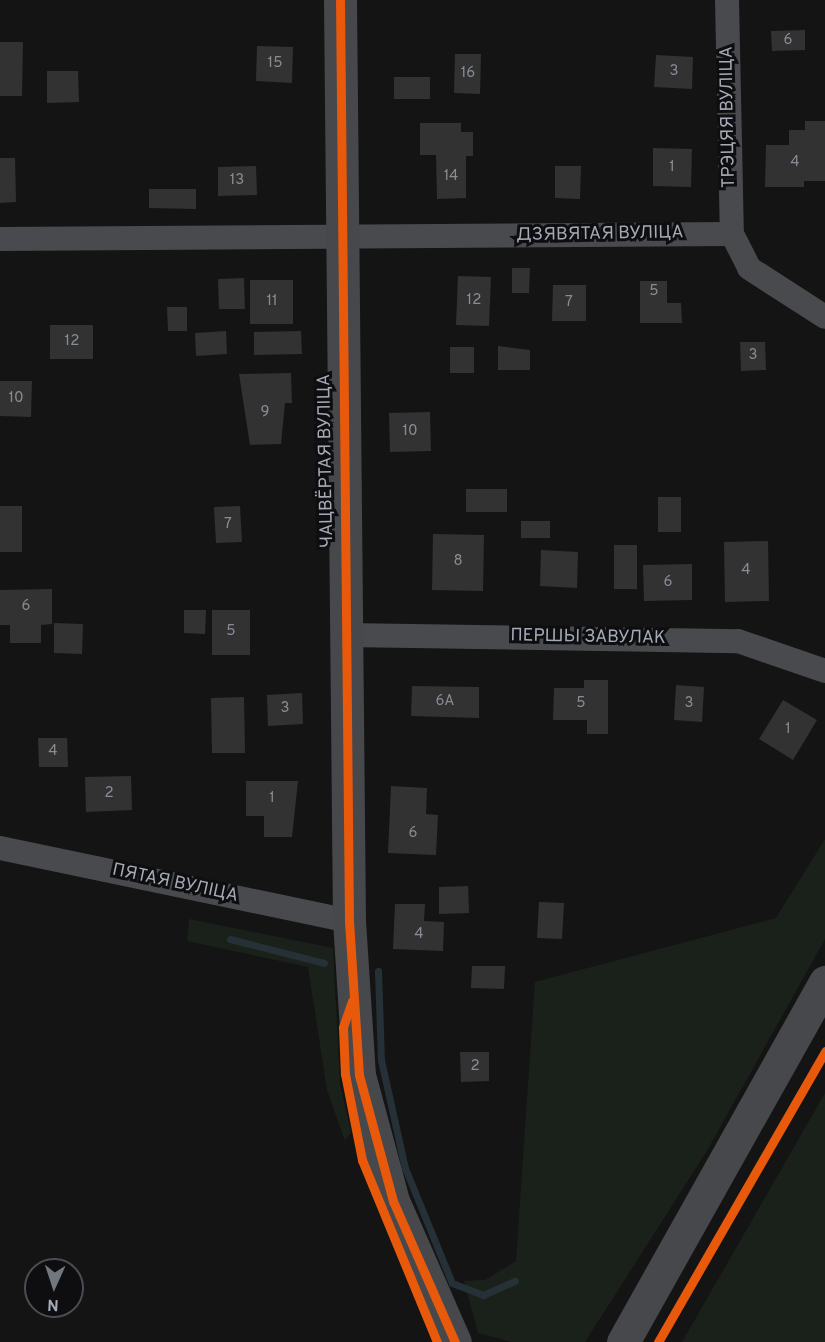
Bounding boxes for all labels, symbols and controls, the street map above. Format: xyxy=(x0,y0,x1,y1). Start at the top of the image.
house number: 6 xyxy=(784,32,792,50)
street label: ТРЭЦЯЯ ВУЛІЦА xyxy=(717,46,741,188)
house number: 15 xyxy=(268,55,282,73)
house number: 3 xyxy=(669,63,679,81)
house number: 16 xyxy=(461,65,475,83)
house number: 4 xyxy=(790,154,800,172)
house number: 1 xyxy=(669,159,675,177)
house number: 14 xyxy=(444,168,458,186)
house number: 13 xyxy=(230,172,244,190)
street label: ДЗЯВЯТАЯ ВУЛІЦА xyxy=(516,223,684,247)
house number: 5 xyxy=(649,283,659,301)
house number: 12 xyxy=(467,292,481,310)
house number: 11 xyxy=(266,293,278,311)
house number: 7 xyxy=(565,294,573,312)
house number: 12 xyxy=(65,333,79,351)
house number: 3 xyxy=(748,347,758,365)
street label: ЧАЦВЁРТАЯ ВУЛІЦА xyxy=(315,374,339,548)
house number: 10 xyxy=(8,390,24,408)
house number: 9 xyxy=(261,404,269,422)
house number: 10 xyxy=(402,423,418,441)
house number: 7 xyxy=(224,516,232,534)
house number: 8 xyxy=(453,553,463,571)
house number: 4 xyxy=(741,562,751,580)
house number: 6 xyxy=(664,574,672,592)
house number: 6 xyxy=(22,598,30,616)
house number: 5 xyxy=(226,623,236,641)
street label: ПЕРШЫ ЗАВУЛАК xyxy=(510,626,666,650)
house number: 6А xyxy=(436,693,454,711)
house number: 5 xyxy=(576,695,586,713)
house number: 3 xyxy=(684,695,694,713)
house number: 3 xyxy=(280,700,290,718)
house number: 1 xyxy=(785,721,791,739)
house number: 4 xyxy=(48,743,58,761)
house number: 2 xyxy=(104,785,114,803)
house number: 1 xyxy=(269,790,275,808)
house number: 6 xyxy=(409,825,417,843)
street label: ПЯТАЯ ВУЛІЦА xyxy=(110,860,240,908)
house number: 4 xyxy=(414,926,424,944)
house number: 2 xyxy=(470,1058,480,1076)
north arrow xyxy=(24,1258,84,1318)
text: N xyxy=(47,1294,59,1314)

